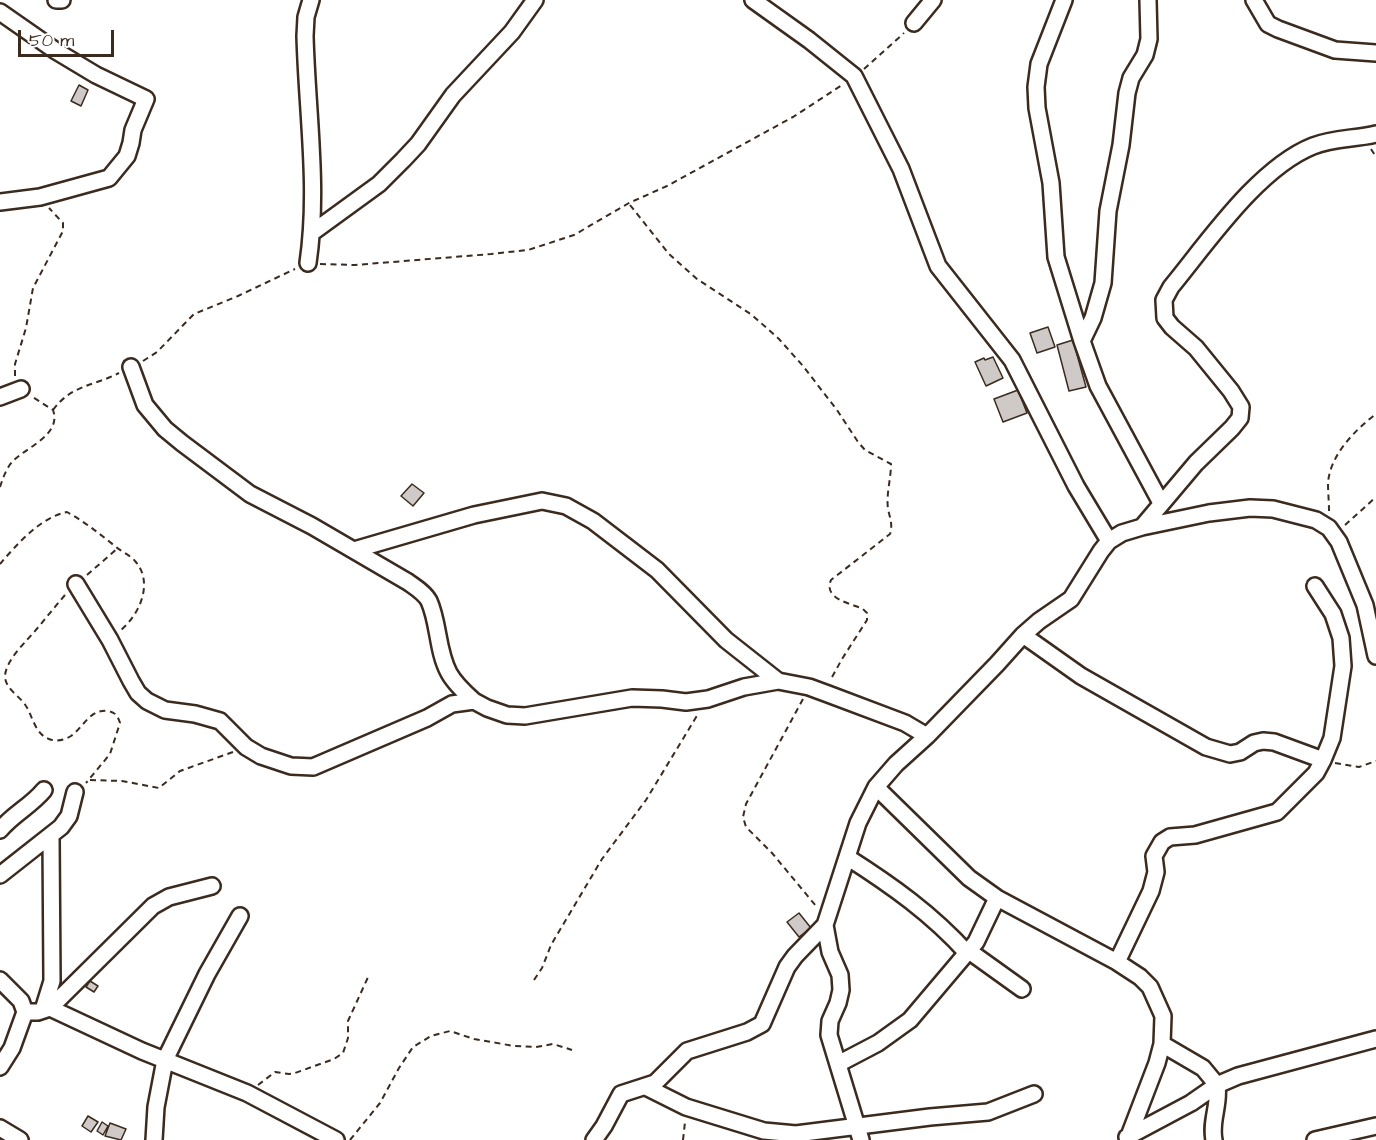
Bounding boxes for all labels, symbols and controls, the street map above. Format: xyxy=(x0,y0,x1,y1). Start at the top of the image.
scale bar xyxy=(21,18,117,56)
text: 50 m xyxy=(29,28,74,53)

